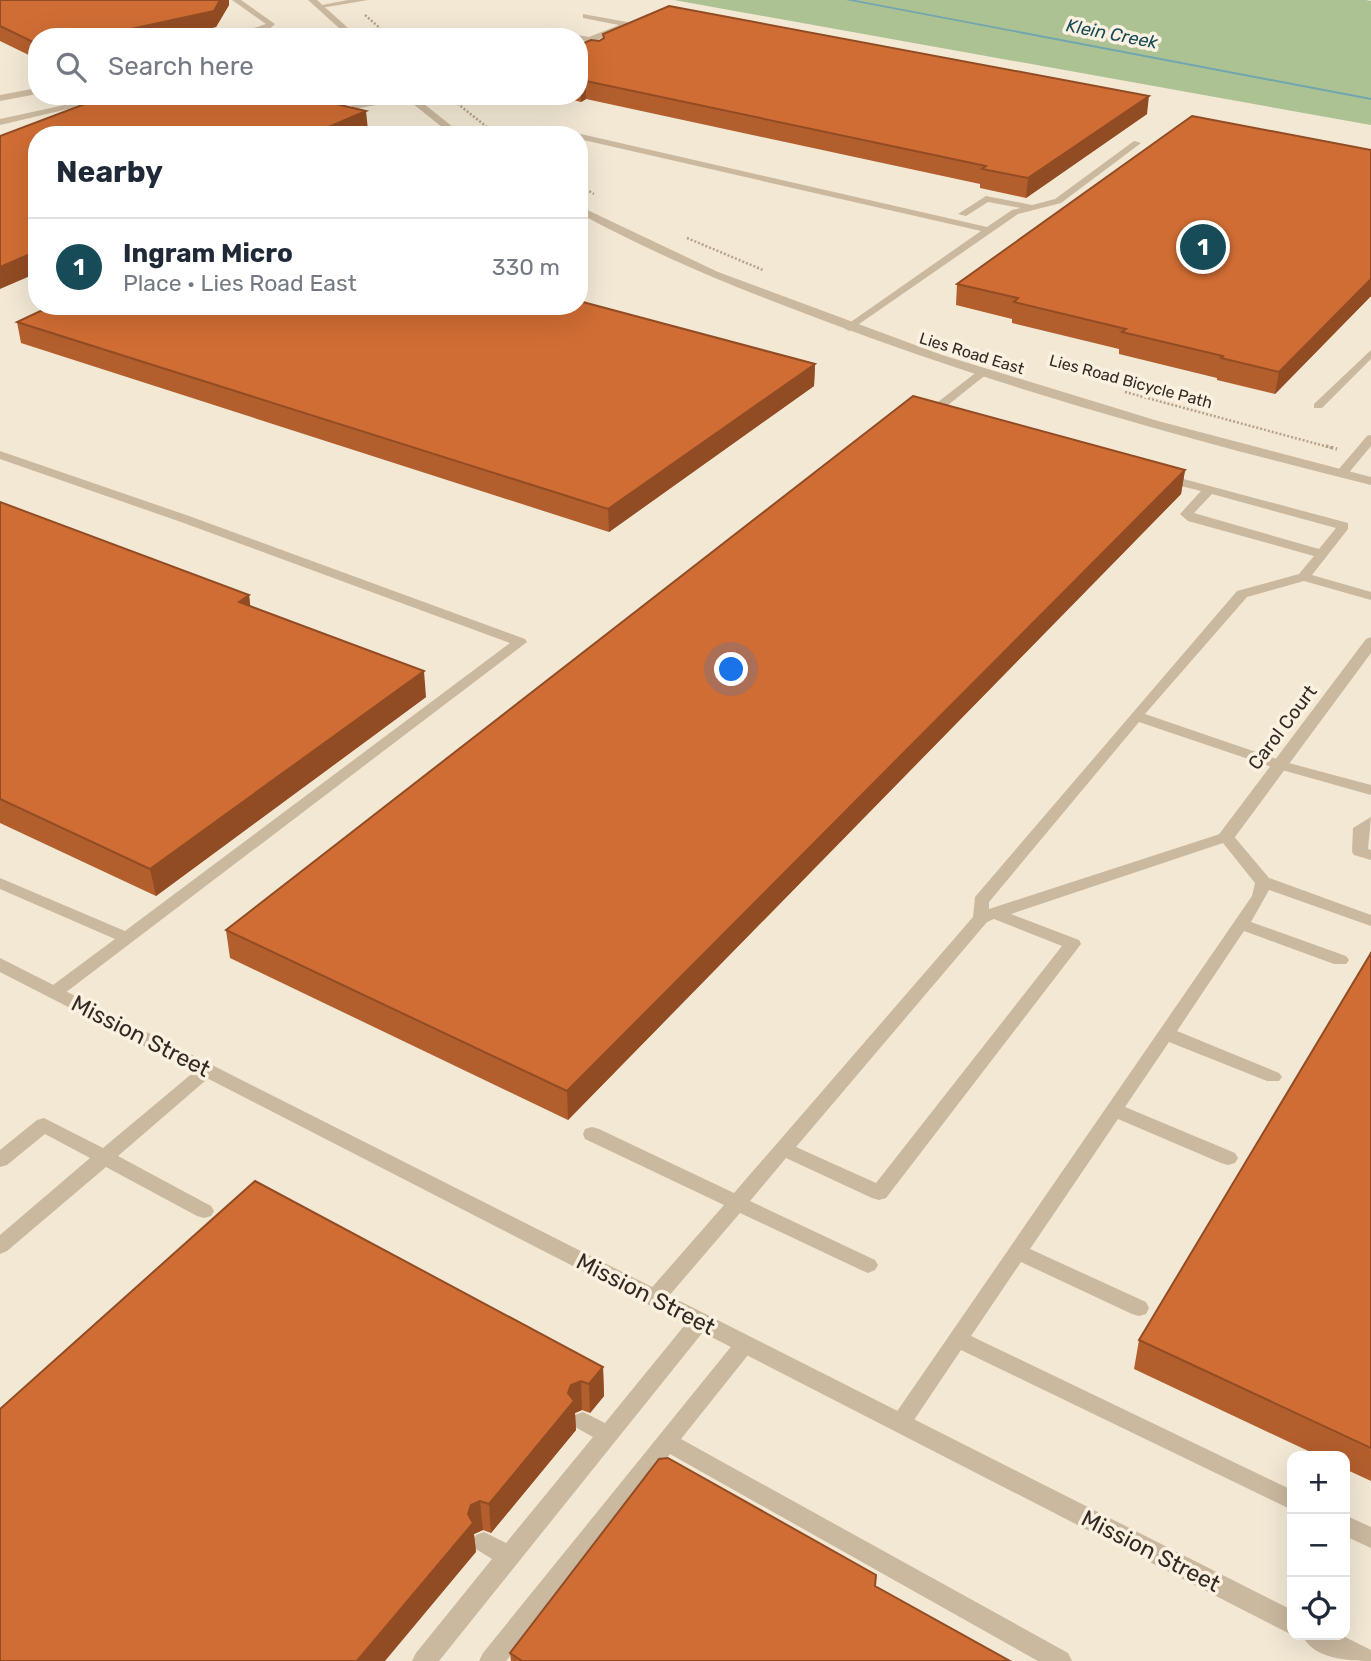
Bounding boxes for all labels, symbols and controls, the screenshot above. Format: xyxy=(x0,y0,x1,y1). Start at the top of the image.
water label: Klein Creek xyxy=(1064,14,1160,54)
search box xyxy=(28,28,588,105)
icon: search xyxy=(52,48,90,86)
text: Search here xyxy=(108,51,254,82)
text: Nearby xyxy=(56,154,163,190)
pin: 1 xyxy=(1180,221,1226,273)
text: Ingram Micro xyxy=(123,238,293,269)
text: 1 xyxy=(73,253,85,281)
text: 330 m xyxy=(492,253,560,281)
text: Place · Lies Road East xyxy=(123,269,357,297)
street label: Lies Road East xyxy=(917,329,1027,378)
street label: Lies Road Bicycle Path xyxy=(1047,351,1214,412)
your location xyxy=(714,652,748,686)
street label: Carol Court xyxy=(1243,680,1322,774)
street label: Mission Street xyxy=(67,989,215,1083)
street label: Mission Street xyxy=(572,1247,720,1341)
map controls xyxy=(1287,1451,1350,1640)
button: + xyxy=(1287,1451,1350,1514)
street label: Mission Street xyxy=(1077,1504,1225,1598)
button: − xyxy=(1287,1514,1350,1577)
button: locate xyxy=(1287,1577,1350,1640)

